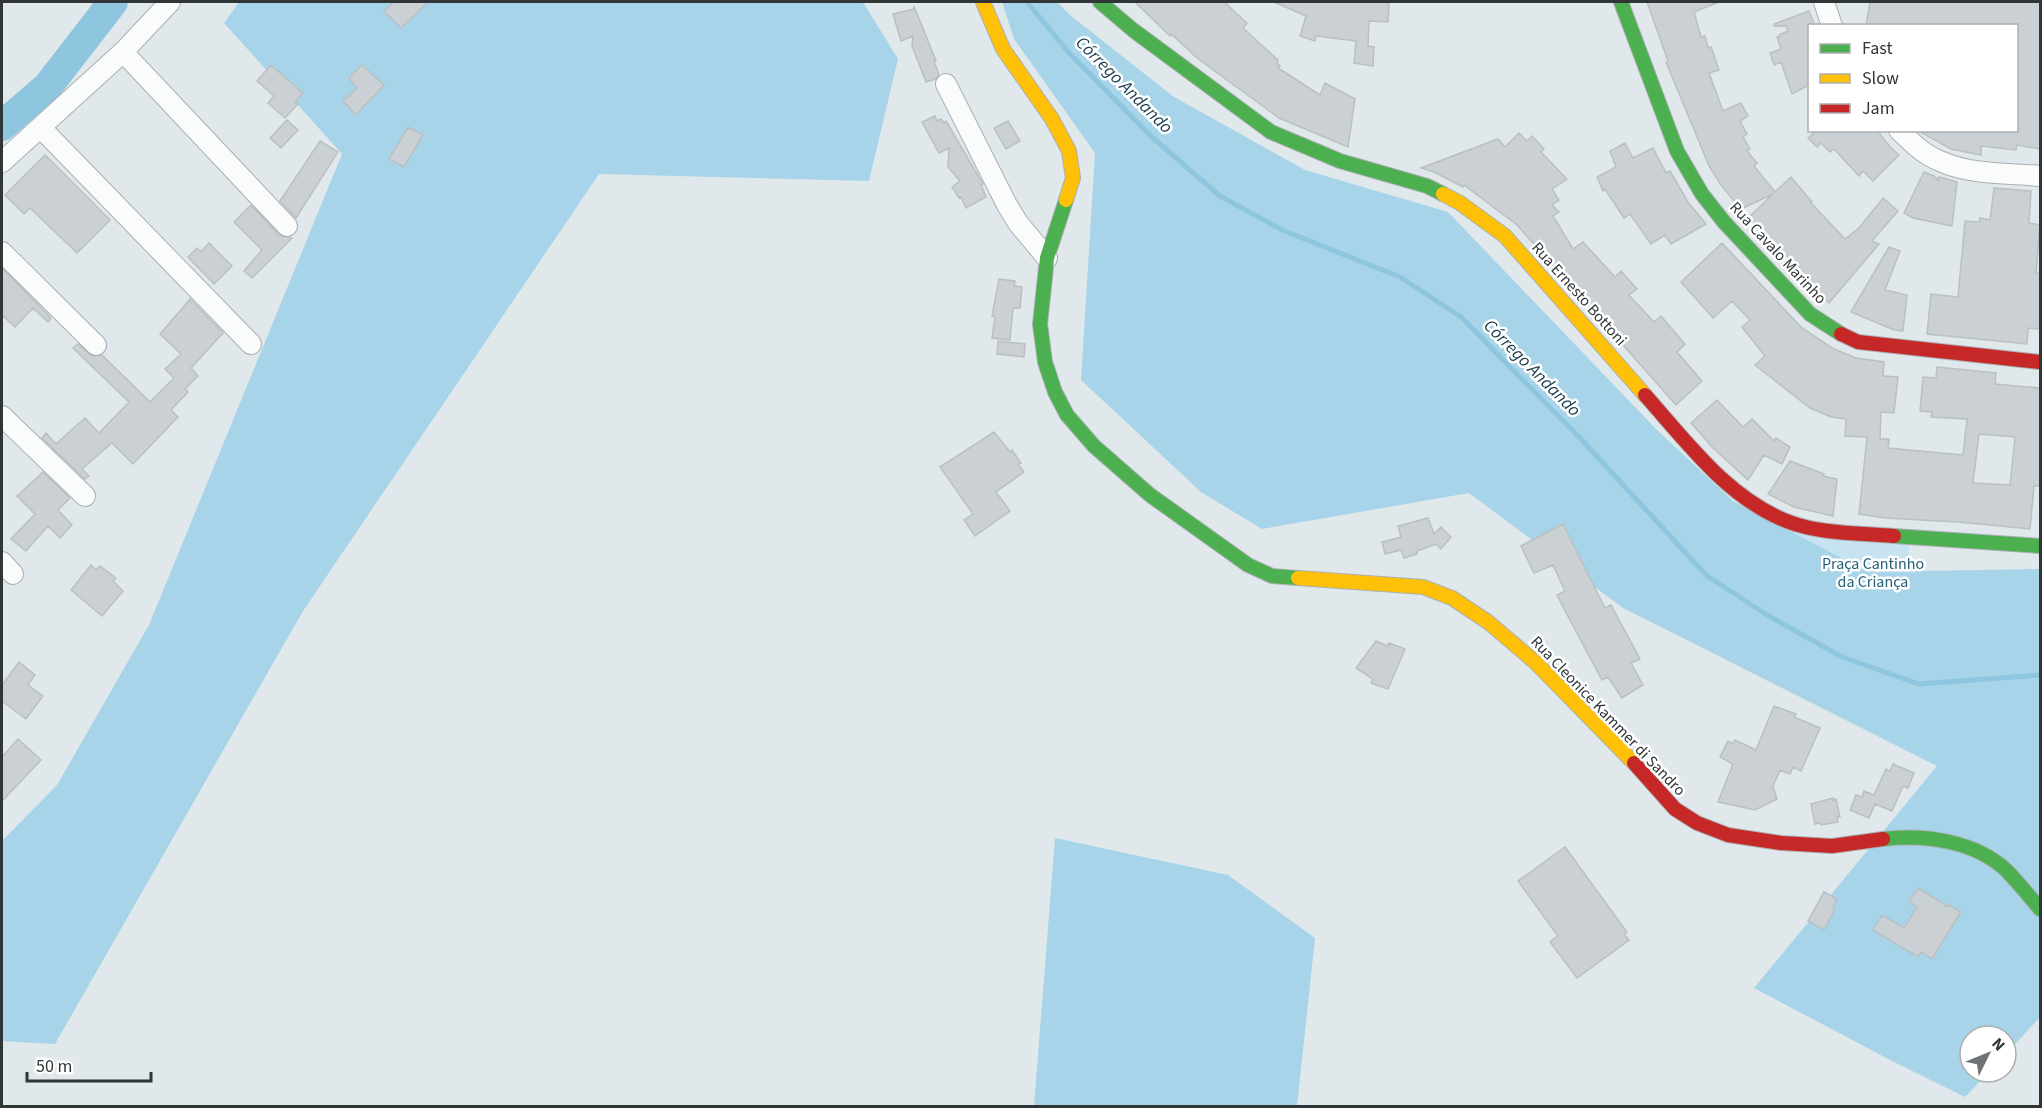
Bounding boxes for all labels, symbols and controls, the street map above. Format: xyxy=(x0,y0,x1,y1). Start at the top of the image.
legend xyxy=(1808,24,2018,132)
water label: Córrego Andando xyxy=(1070,31,1178,139)
text: Fast xyxy=(1862,36,1893,61)
text: Slow xyxy=(1862,66,1899,91)
text: Jam xyxy=(1862,96,1895,121)
street label: Rua Cavalo Marinho xyxy=(1725,197,1831,309)
street label: Rua Ernesto Bottoni xyxy=(1526,237,1632,351)
water label: Córrego Andando xyxy=(1478,314,1586,422)
park label: Praça Cantinho da Criança xyxy=(1822,553,1924,593)
street label: Rua Cleonice Kammer di Sandro xyxy=(1526,631,1690,801)
north arrow xyxy=(1958,1024,2018,1084)
text: N xyxy=(1987,1033,2010,1056)
scale bar xyxy=(27,1045,152,1083)
text: 50 m xyxy=(36,1054,72,1079)

